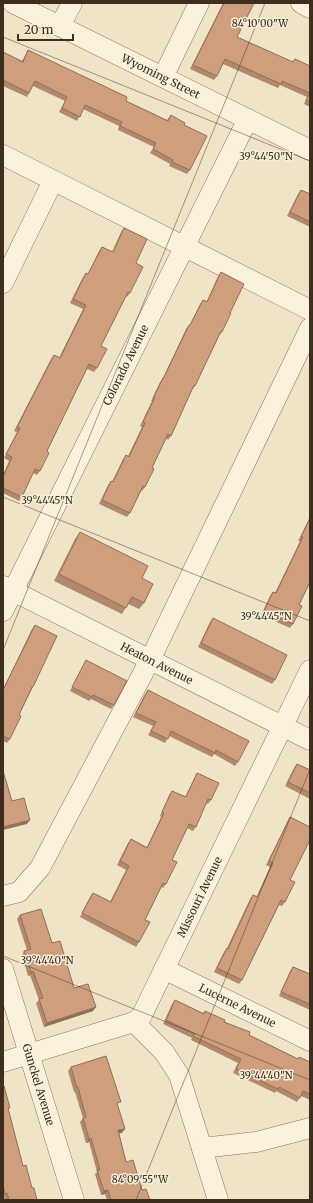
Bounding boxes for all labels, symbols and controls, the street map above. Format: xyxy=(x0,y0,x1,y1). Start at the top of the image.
scale bar xyxy=(18,16,73,42)
text: 84°10'00"W xyxy=(232,17,289,30)
text: 20 m xyxy=(24,22,53,37)
street label: Wyoming Street xyxy=(118,50,203,102)
text: 39°44'50"N xyxy=(239,150,293,163)
street label: Colorado Avenue xyxy=(100,322,152,407)
text: 39°44'45"N xyxy=(21,494,73,507)
text: 39°44'45"N xyxy=(240,610,292,623)
street label: Heaton Avenue xyxy=(118,639,196,687)
street label: Missouri Avenue xyxy=(174,854,225,940)
text: 39°44'40"N xyxy=(20,954,74,967)
street label: Lucerne Avenue xyxy=(197,980,279,1030)
street label: Gunckel Avenue xyxy=(19,1042,58,1127)
text: 39°44'40"N xyxy=(239,1069,293,1082)
text: 84°09'55"W xyxy=(112,1173,169,1186)

